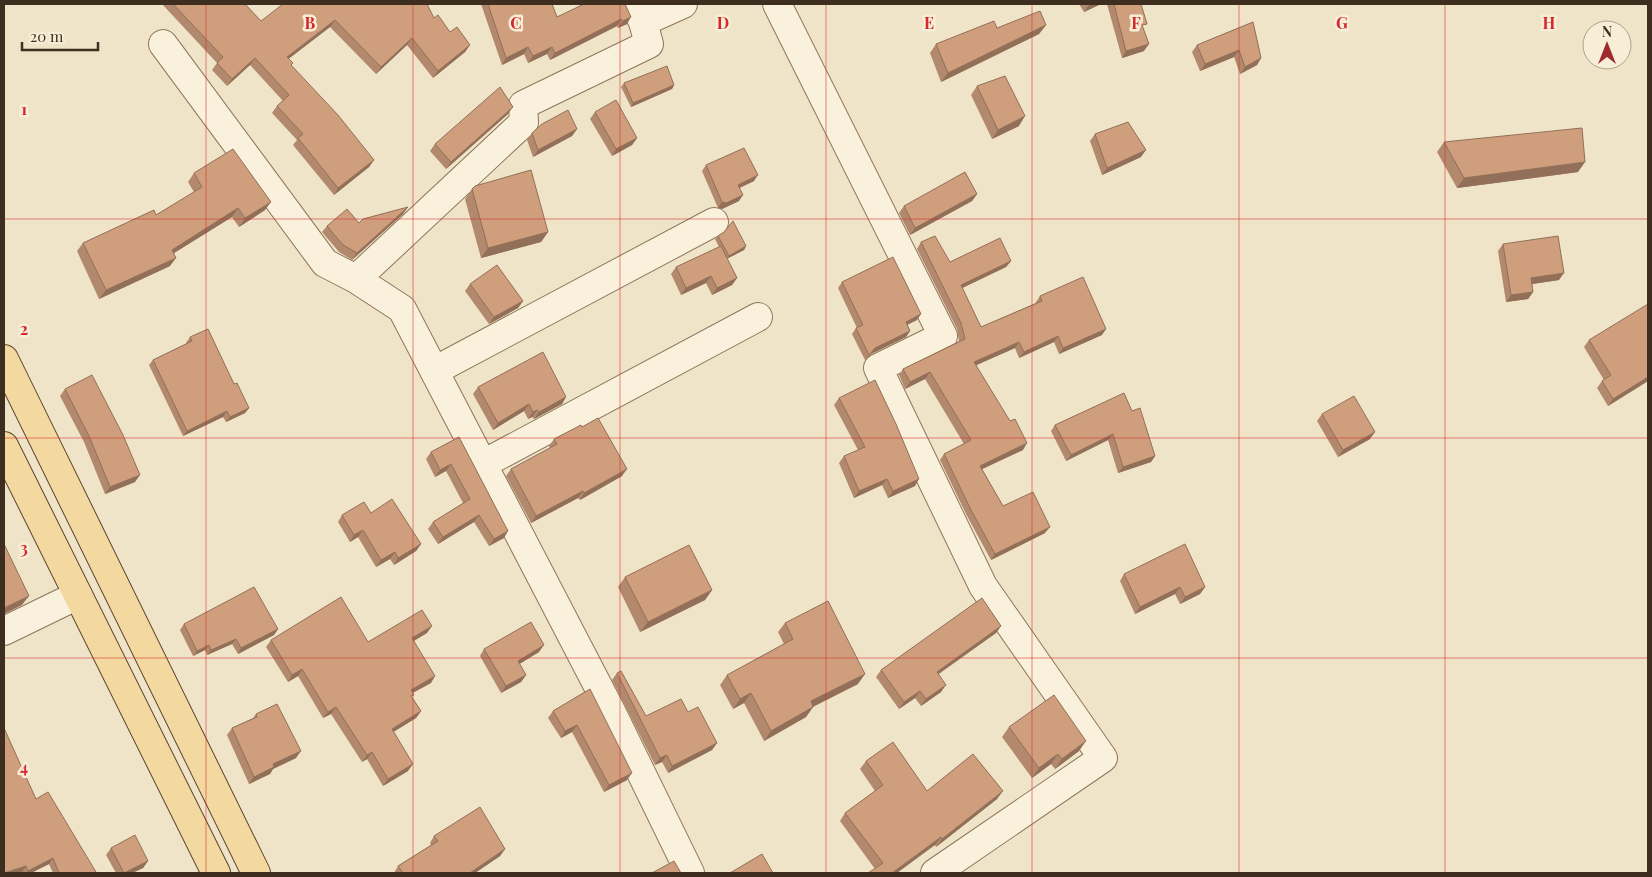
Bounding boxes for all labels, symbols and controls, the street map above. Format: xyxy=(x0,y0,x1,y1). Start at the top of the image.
text: B xyxy=(305,12,316,33)
text: C xyxy=(510,12,522,33)
text: D xyxy=(717,12,729,33)
text: E xyxy=(924,12,934,33)
text: F xyxy=(1131,12,1141,33)
text: G xyxy=(1336,12,1348,33)
text: H xyxy=(1543,12,1556,33)
scale bar xyxy=(22,20,99,52)
north arrow xyxy=(1582,20,1632,70)
text: N xyxy=(1602,22,1612,41)
text: 20 m xyxy=(30,26,64,46)
text: 1 xyxy=(21,98,27,119)
text: 2 xyxy=(20,318,28,339)
text: 3 xyxy=(20,537,28,558)
text: 4 xyxy=(20,756,28,777)

